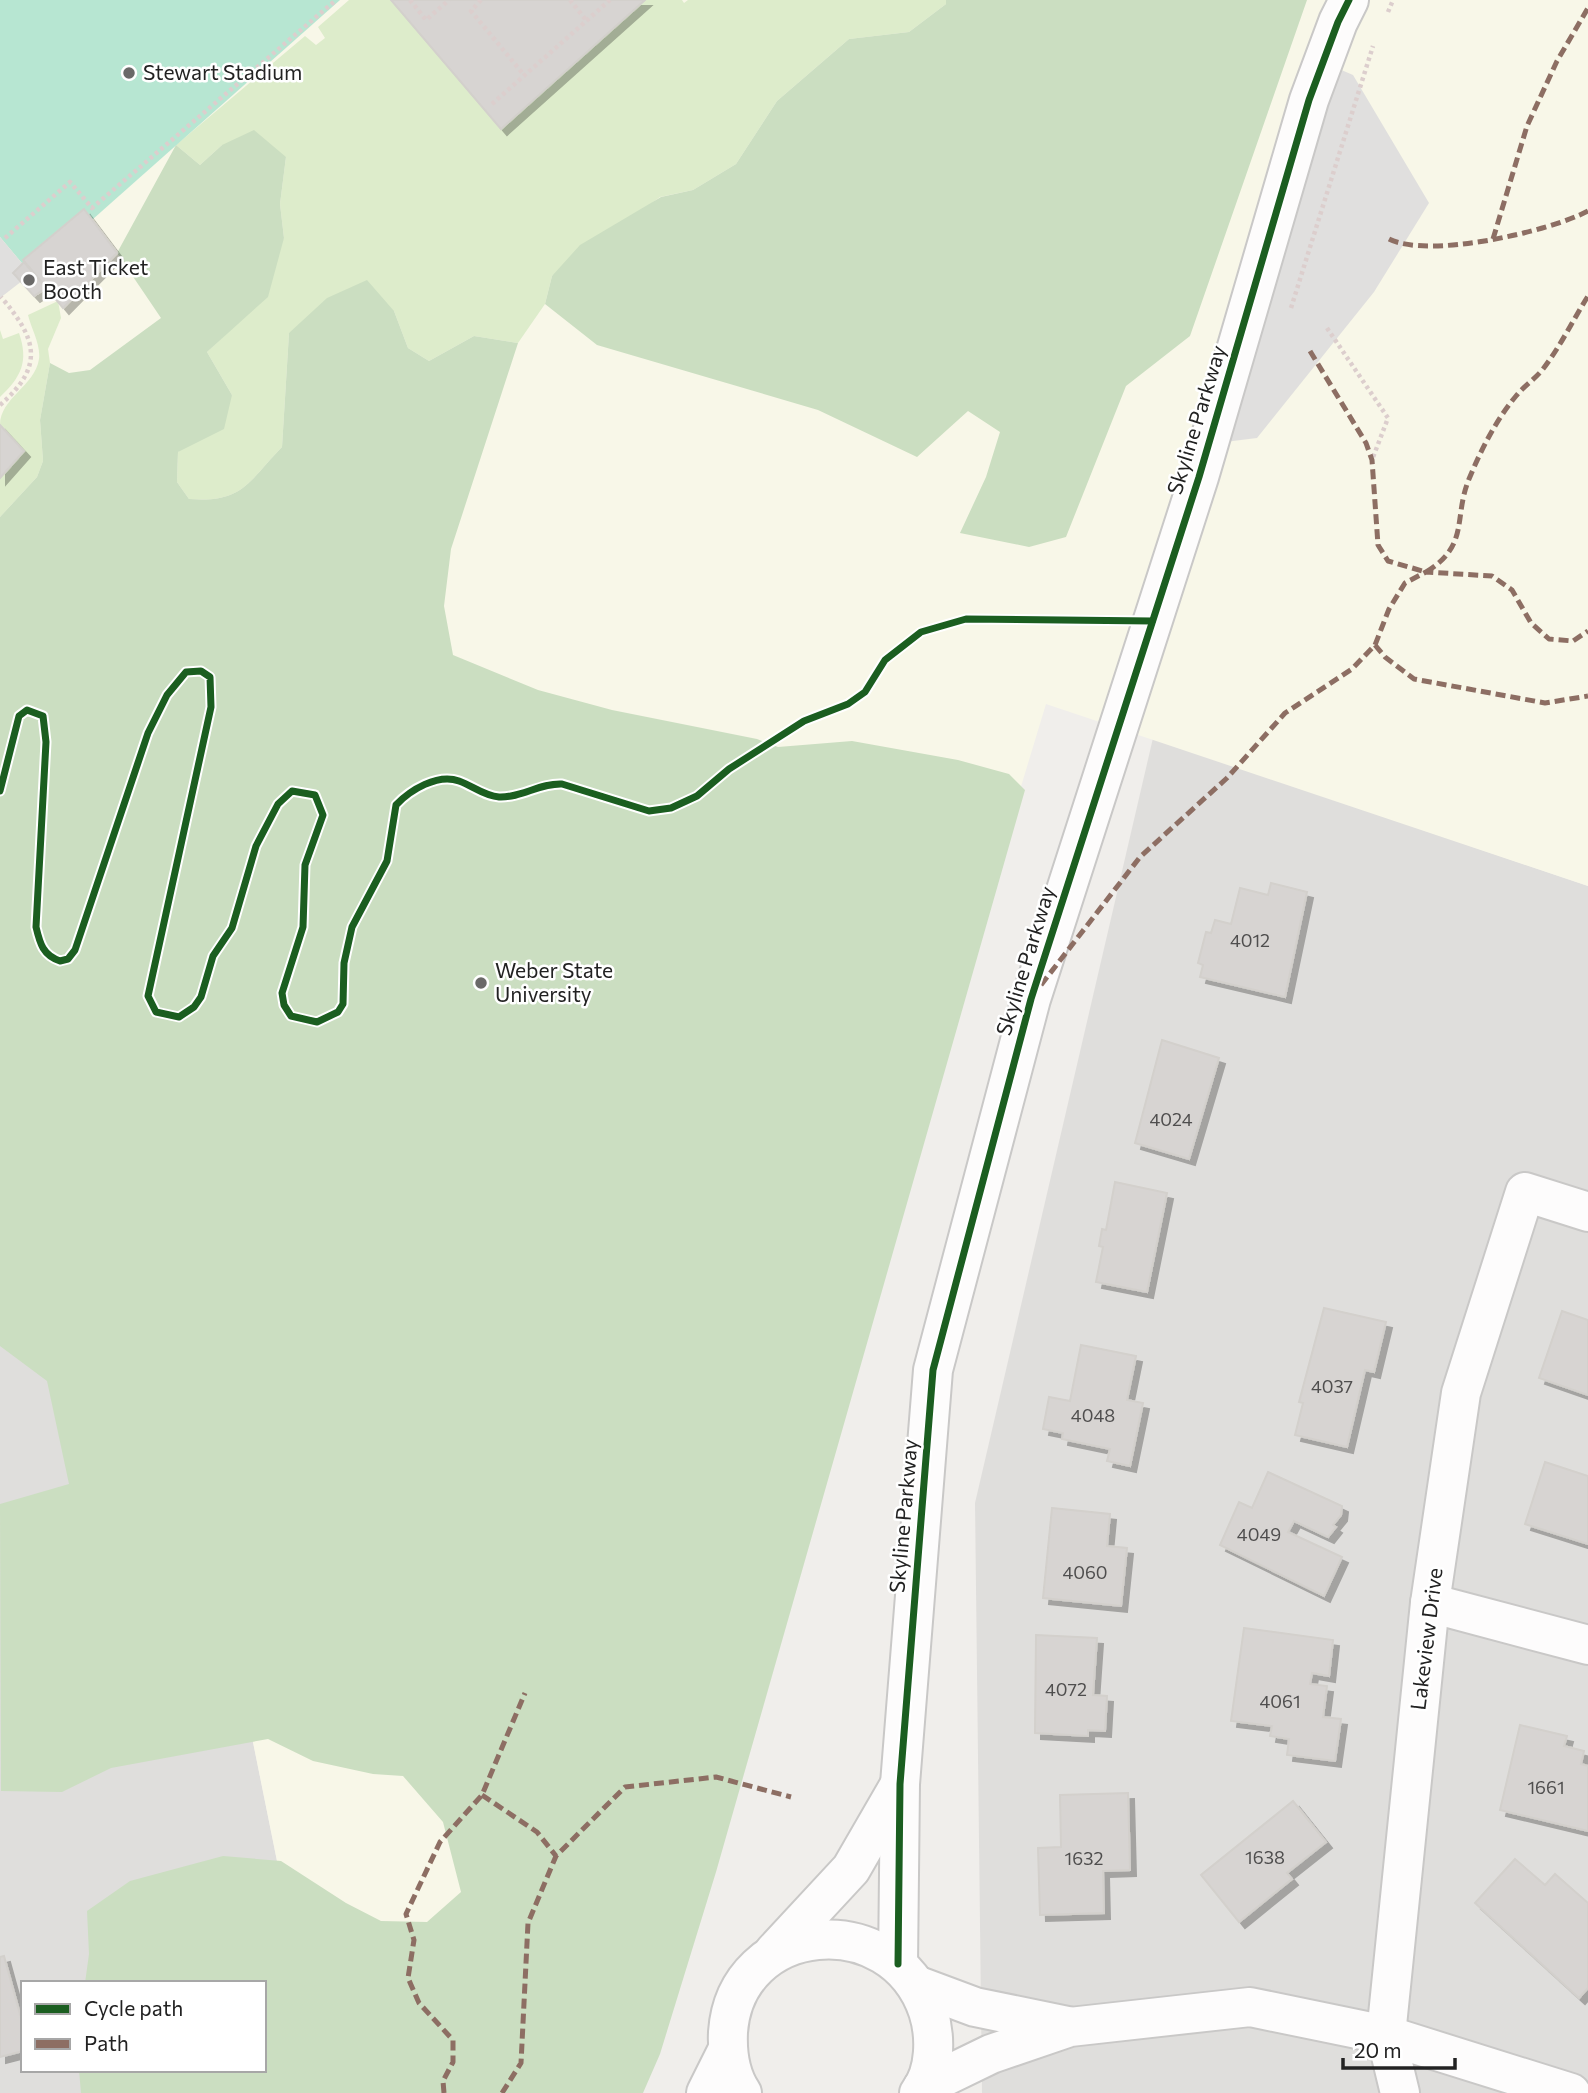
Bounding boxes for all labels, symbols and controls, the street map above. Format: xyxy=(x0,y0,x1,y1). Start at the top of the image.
place label: Stewart Stadium xyxy=(143,59,302,84)
marker: Stewart Stadium xyxy=(121,65,137,81)
place label: East Ticket Booth xyxy=(43,254,148,303)
marker: East Ticket Booth xyxy=(21,272,37,288)
street label: Skyline Parkway xyxy=(1161,342,1230,497)
street label: Skyline Parkway xyxy=(990,883,1059,1038)
house number: 4012 xyxy=(1230,929,1270,951)
place label: Weber State University xyxy=(495,957,613,1006)
marker: Weber State University xyxy=(473,975,489,991)
house number: 4024 xyxy=(1150,1108,1193,1130)
house number: 4037 xyxy=(1311,1375,1353,1397)
house number: 4048 xyxy=(1071,1404,1115,1426)
street label: Skyline Parkway xyxy=(883,1438,922,1594)
house number: 4049 xyxy=(1237,1523,1281,1545)
house number: 4060 xyxy=(1062,1561,1108,1583)
street label: Lakeview Drive xyxy=(1404,1566,1447,1711)
house number: 4072 xyxy=(1045,1678,1087,1700)
house number: 4061 xyxy=(1259,1690,1301,1712)
house number: 1661 xyxy=(1527,1776,1565,1798)
house number: 1638 xyxy=(1245,1846,1285,1868)
house number: 1632 xyxy=(1065,1847,1103,1869)
legend xyxy=(21,1981,266,2072)
text: Cycle path xyxy=(84,1995,183,2020)
scale bar xyxy=(1343,2026,1455,2070)
text: Path xyxy=(84,2030,129,2055)
text: 20 m xyxy=(1354,2037,1402,2062)

